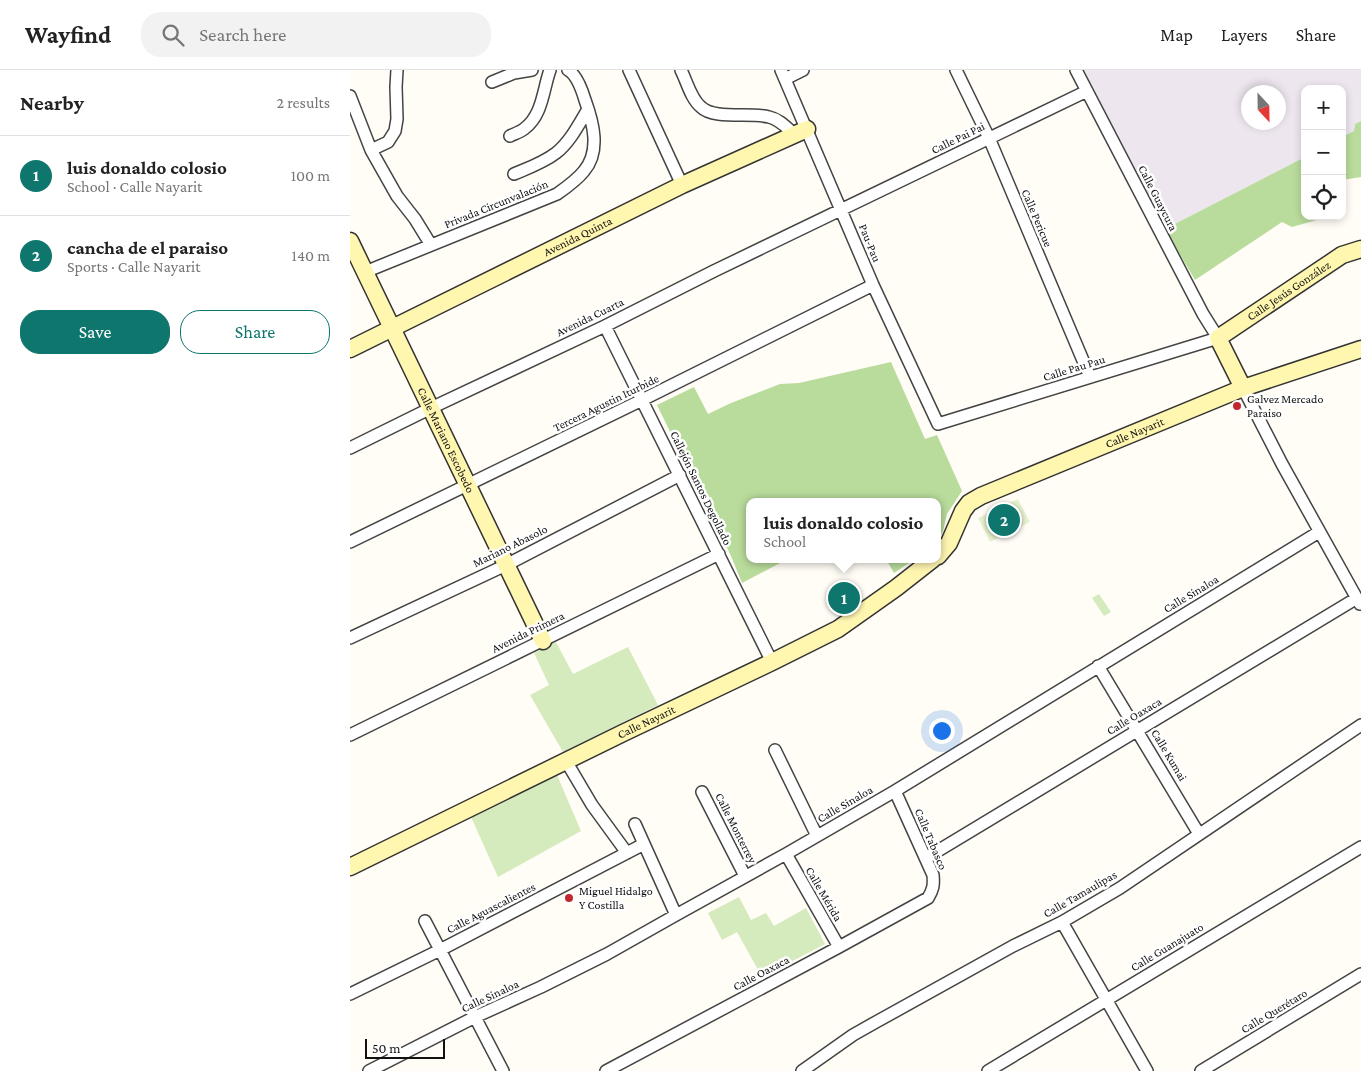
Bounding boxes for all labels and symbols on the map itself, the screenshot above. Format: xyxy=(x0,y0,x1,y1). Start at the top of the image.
north arrow xyxy=(1241,85,1286,130)
street label: Calle Pai Pai xyxy=(929,119,987,157)
street label: Calle Guaycura xyxy=(1135,163,1181,234)
street label: Privada Circunvalación xyxy=(442,177,550,231)
street label: Calle Pericue xyxy=(1019,187,1055,249)
street label: Avenida Quinta xyxy=(541,214,615,259)
street label: Pau-Pau xyxy=(856,222,884,265)
street label: Calle Jesús González xyxy=(1244,258,1333,324)
street label: Avenida Cuarta xyxy=(554,294,627,339)
street label: Calle Pau Pau xyxy=(1041,352,1107,384)
street label: Tercera Agustin Iturbide xyxy=(551,371,661,435)
street label: Calle Mariano Escobedo xyxy=(415,385,477,495)
place label: Galvez Mercado Paraiso xyxy=(1247,392,1323,420)
marker: Galvez Mercado Paraiso xyxy=(1231,400,1243,412)
street label: Calle Nayarit xyxy=(1103,414,1167,451)
street label: Callejón Santos Degollado xyxy=(667,429,735,547)
pin: 2 xyxy=(988,501,1020,539)
street label: Mariano Abasolo xyxy=(470,522,550,570)
street label: Calle Sinaloa xyxy=(1161,572,1221,616)
pin: 1 xyxy=(828,579,860,617)
street label: Avenida Primera xyxy=(489,608,567,656)
street label: Calle Oaxaca xyxy=(1104,694,1164,738)
street label: Calle Nayarit xyxy=(615,702,678,742)
your location xyxy=(929,718,955,744)
street label: Calle Kumai xyxy=(1148,727,1190,783)
street label: Calle Sinaloa xyxy=(815,782,876,826)
street label: Calle Monterrey xyxy=(712,791,760,866)
street label: Calle Tabasco xyxy=(912,806,950,872)
street label: Calle Mérida xyxy=(803,864,846,924)
street label: Calle Tamaulipas xyxy=(1041,867,1119,921)
street label: Calle Aguascalientes xyxy=(444,879,538,936)
place label: Miguel Hidalgo Y Costilla xyxy=(579,884,653,912)
marker: Miguel Hidalgo Y Costilla xyxy=(563,892,575,904)
street label: Calle Guanajuato xyxy=(1128,920,1206,974)
street label: Calle Oaxaca xyxy=(731,952,792,994)
street label: Calle Sinaloa xyxy=(459,976,521,1015)
street label: Calle Querétaro xyxy=(1238,986,1310,1036)
scale bar xyxy=(365,1036,445,1059)

